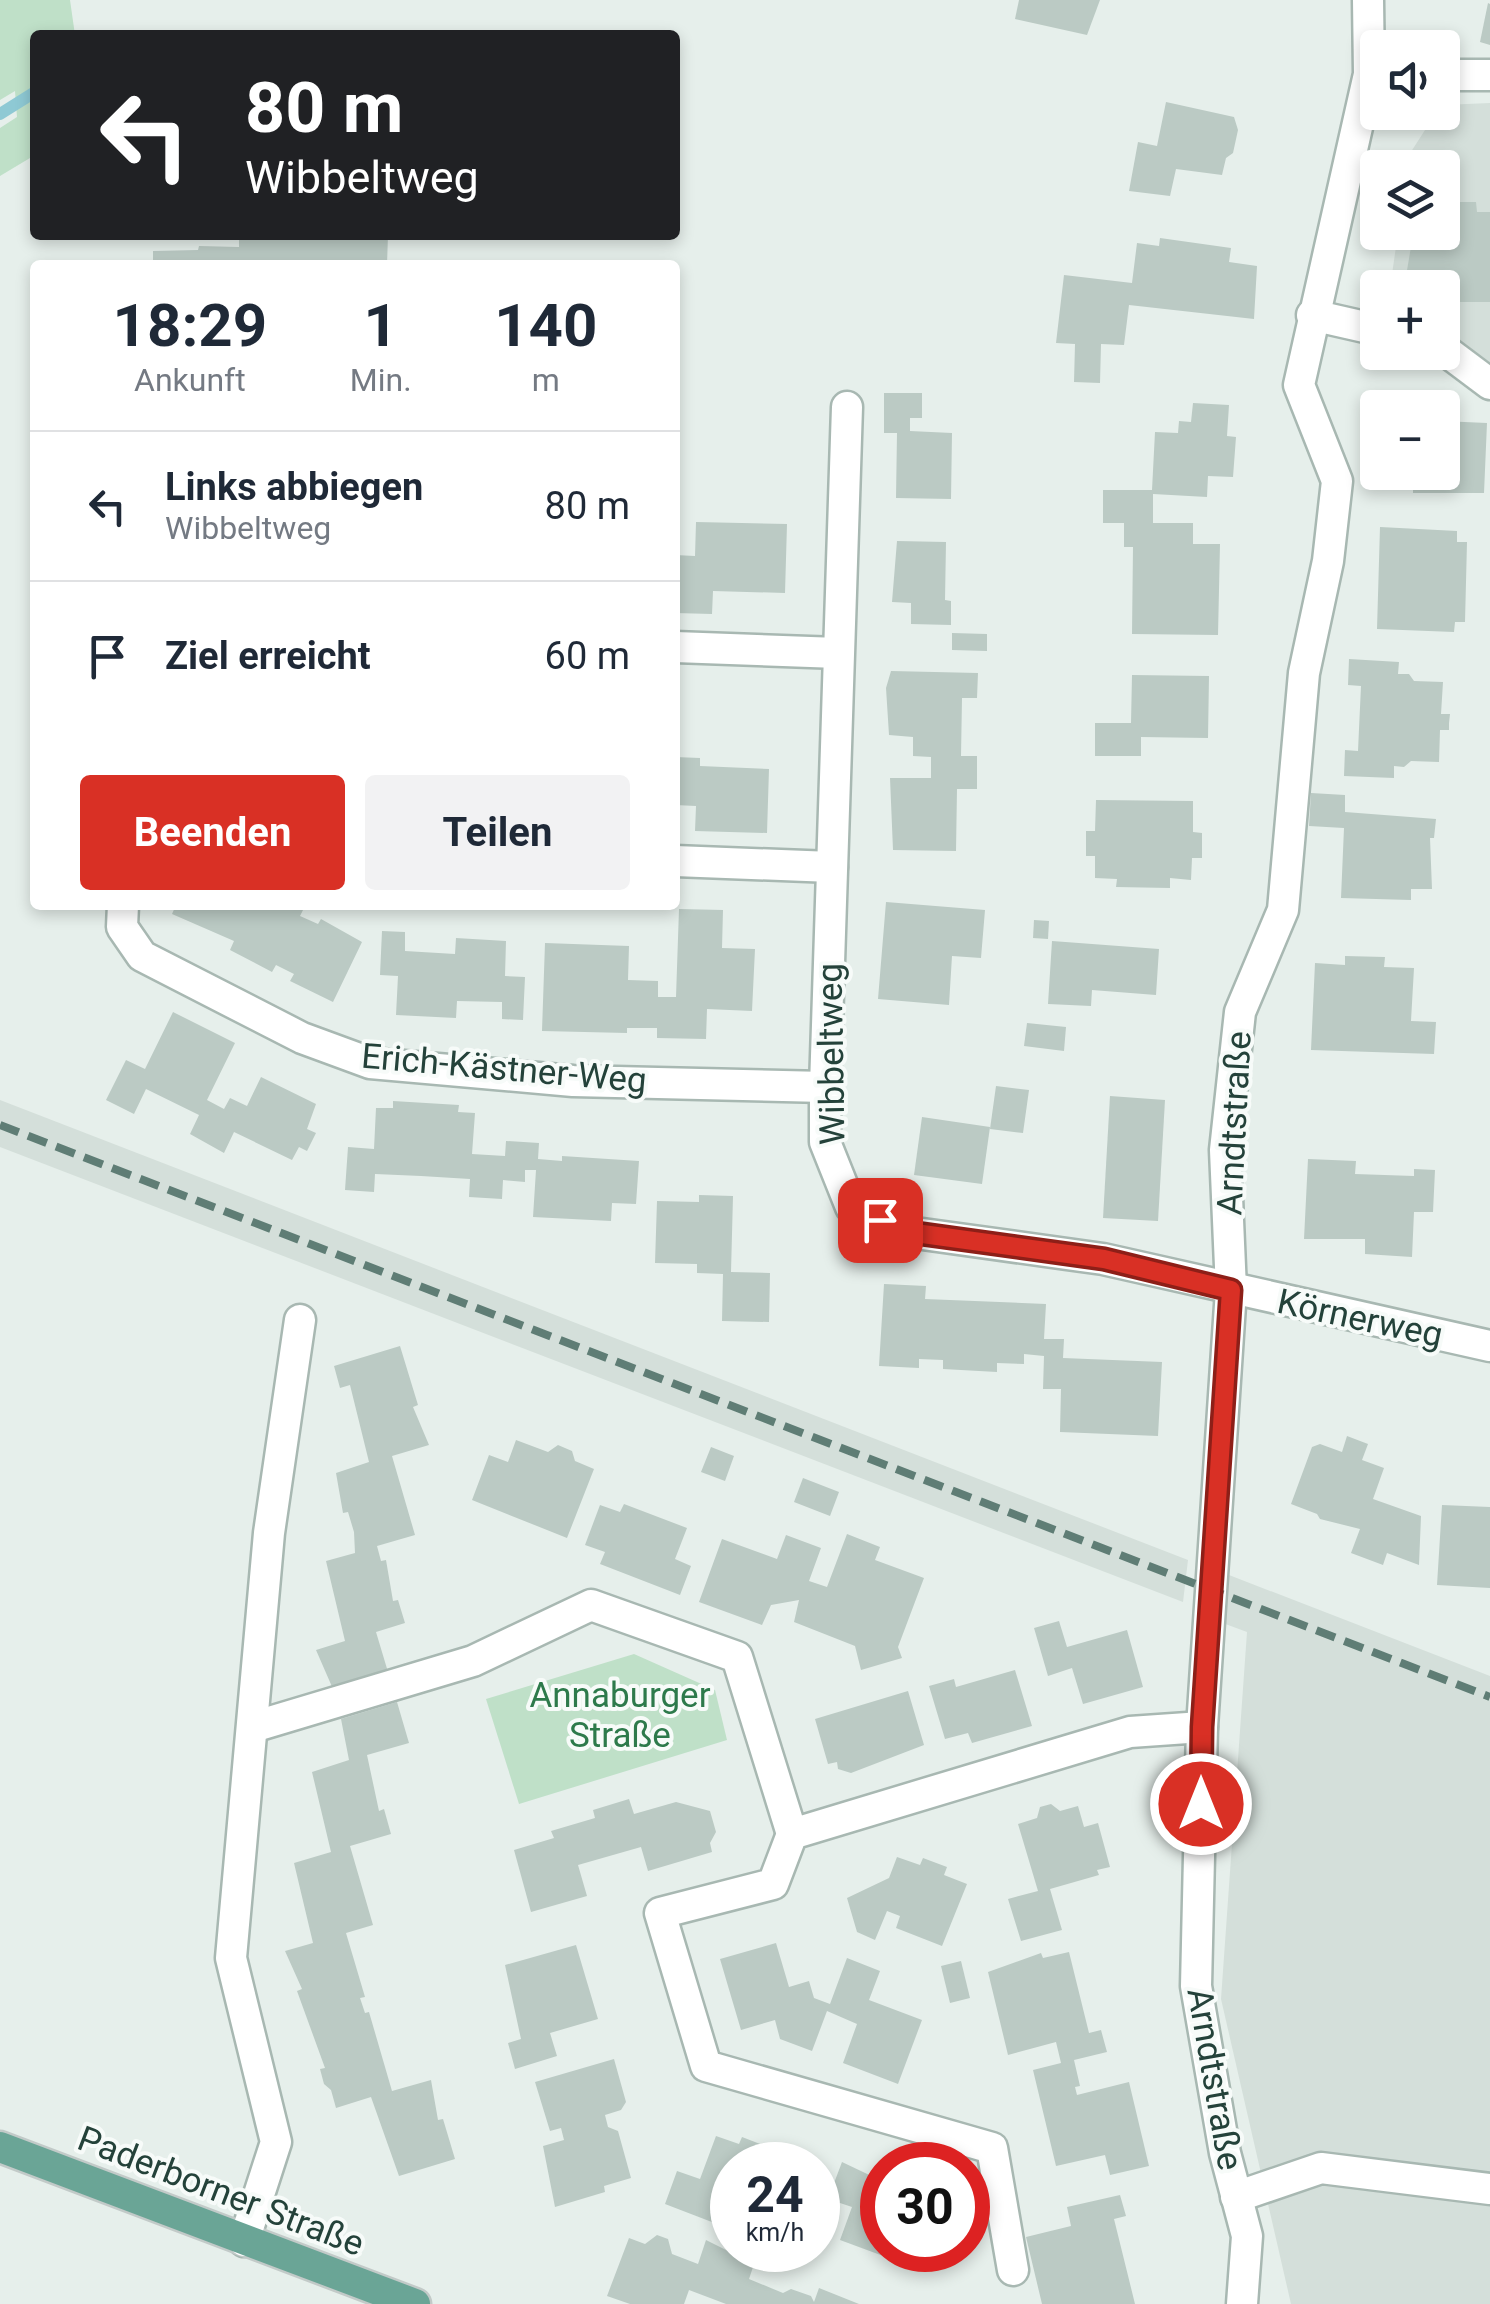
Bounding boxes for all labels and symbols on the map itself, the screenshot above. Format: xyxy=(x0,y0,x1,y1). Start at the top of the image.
street label: Wibbeltweg xyxy=(809,963,854,1145)
street label: Arndtstraße xyxy=(1209,1030,1260,1216)
street label: Erich-Kästner-Weg xyxy=(360,1036,648,1101)
pin xyxy=(838,1178,923,1263)
street label: Körnerweg xyxy=(1274,1281,1446,1356)
park label: Annaburger Straße xyxy=(529,1675,711,1756)
position arrow xyxy=(1149,1752,1253,1856)
street label: Arndtstraße xyxy=(1178,1985,1251,2173)
street label: Paderborner Straße xyxy=(72,2118,370,2265)
speed limit sign: 30 xyxy=(860,2142,990,2272)

